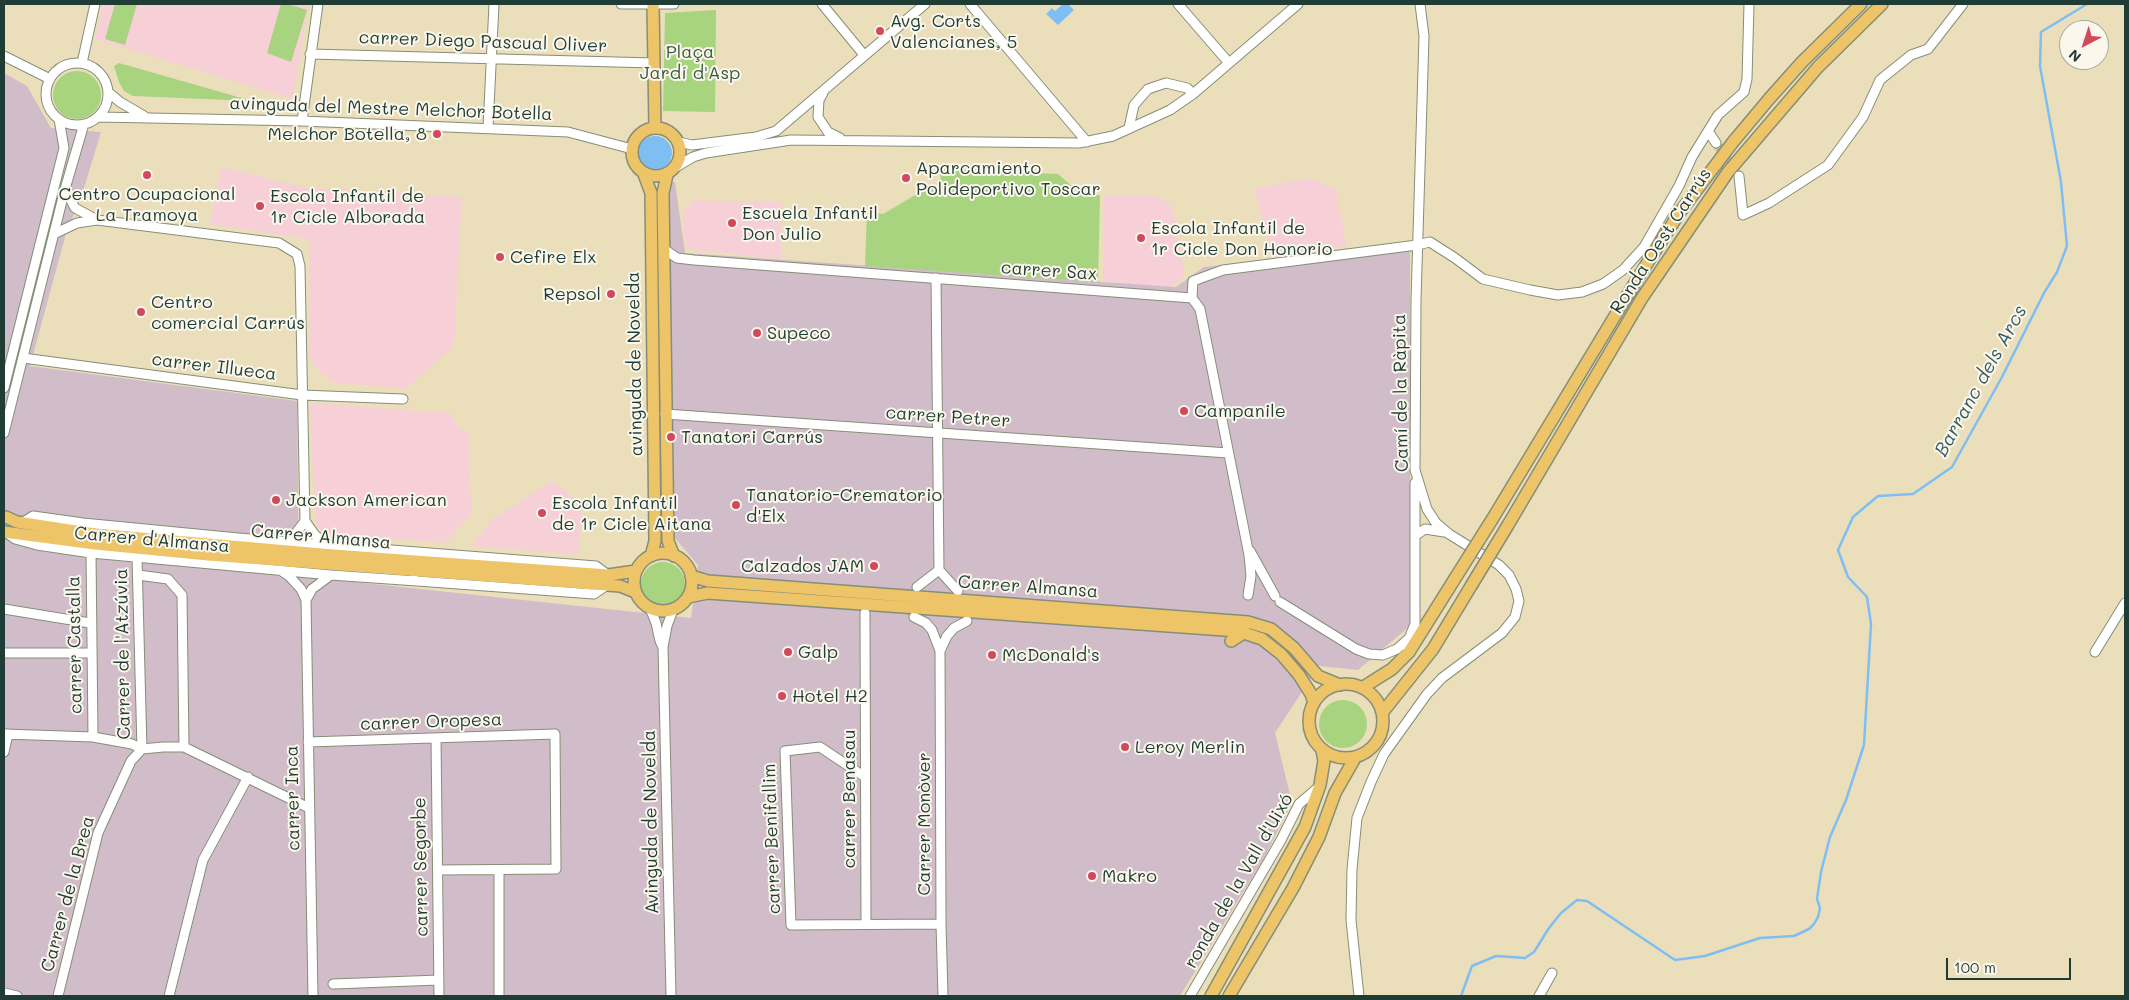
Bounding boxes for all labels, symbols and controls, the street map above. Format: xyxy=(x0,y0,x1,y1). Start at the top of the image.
place label: Avg. Corts Valencianes, 5 xyxy=(890,10,1017,52)
north arrow xyxy=(2059,20,2109,70)
marker: Avg. Corts Valencianes, 5 xyxy=(874,25,886,37)
street label: carrer Diego Pascual Oliver xyxy=(358,27,608,57)
park label: Plaça Jardí d'Asp xyxy=(640,41,740,84)
text: N xyxy=(2065,45,2085,67)
street label: avinguda del Mestre Melchor Botella xyxy=(229,93,553,125)
place label: Melchor Botella, 8 xyxy=(268,123,427,145)
marker: Melchor Botella, 8 xyxy=(431,128,443,140)
place label: Aparcamiento Polideportivo Toscar xyxy=(916,157,1101,200)
street label: Ronda Oest Carrús xyxy=(1606,164,1716,318)
marker: Centro Ocupacional La Tramoya xyxy=(141,169,153,181)
marker: Aparcamiento Polideportivo Toscar xyxy=(900,172,912,184)
place label: Centro Ocupacional La Tramoya xyxy=(59,183,235,225)
place label: Escola Infantil de 1r Cicle Alborada xyxy=(270,185,425,228)
marker: Escola Infantil de 1r Cicle Alborada xyxy=(254,200,266,212)
place label: Escuela Infantil Don Julio xyxy=(742,202,878,244)
marker: Escuela Infantil Don Julio xyxy=(726,217,738,229)
place label: Escola Infantil de 1r Cicle Don Honorio xyxy=(1151,217,1332,260)
marker: Escola Infantil de 1r Cicle Don Honorio xyxy=(1135,232,1147,244)
place label: Cefire Elx xyxy=(510,246,596,268)
marker: Cefire Elx xyxy=(494,251,506,263)
street label: carrer Sax xyxy=(1000,257,1098,285)
street label: avinguda de Novelda xyxy=(623,271,647,457)
place label: Repsol xyxy=(543,283,601,305)
marker: Repsol xyxy=(605,288,617,300)
place label: Centro comercial Carrús xyxy=(151,291,305,334)
water label: Barranc dels Arcs xyxy=(1930,301,2032,461)
marker: Centro comercial Carrús xyxy=(135,306,147,318)
street label: Camí de la Ràpita xyxy=(1389,314,1413,472)
place label: Supeco xyxy=(767,322,830,344)
marker: Supeco xyxy=(751,327,763,339)
street label: carrer Illueca xyxy=(150,349,278,385)
place label: Campanile xyxy=(1194,400,1286,422)
street label: carrer Petrer xyxy=(885,402,1011,432)
marker: Campanile xyxy=(1178,405,1190,417)
place label: Tanatori Carrús xyxy=(681,426,823,448)
marker: Tanatori Carrús xyxy=(665,431,677,443)
place label: Tanatorio-Crematorio d'Elx xyxy=(746,484,942,526)
place label: Jackson American xyxy=(286,489,447,511)
place label: Escola Infantil de 1r Cicle Aitana xyxy=(552,492,712,534)
marker: Jackson American xyxy=(270,494,282,506)
marker: Tanatorio-Crematorio d'Elx xyxy=(730,499,742,511)
marker: Escola Infantil de 1r Cicle Aitana xyxy=(536,507,548,519)
street label: Carrer Almansa xyxy=(250,520,392,554)
street label: Carrer d'Almansa xyxy=(73,522,231,558)
place label: Calzados JAM xyxy=(741,555,864,577)
marker: Calzados JAM xyxy=(868,560,880,572)
street label: Carrer de l'Atzúvia xyxy=(111,568,135,740)
street label: Carrer Almansa xyxy=(957,571,1099,603)
street label: carrer Castalla xyxy=(63,576,87,714)
place label: Galp xyxy=(798,641,838,663)
place label: McDonald's xyxy=(1002,644,1100,666)
marker: Galp xyxy=(782,646,794,658)
marker: McDonald's xyxy=(986,649,998,661)
place label: Hotel H2 xyxy=(792,685,868,707)
marker: Hotel H2 xyxy=(776,690,788,702)
street label: carrer Oropesa xyxy=(360,709,502,735)
street label: carrer Benasau xyxy=(838,729,860,869)
street label: Avinguda de Novelda xyxy=(639,730,663,914)
place label: Leroy Merlin xyxy=(1135,736,1245,758)
marker: Leroy Merlin xyxy=(1119,741,1131,753)
street label: carrer Inca xyxy=(281,745,305,851)
street label: Carrer Monòver xyxy=(913,752,935,896)
street label: carrer Benifallim xyxy=(759,763,785,915)
street label: ronda de la Vall d'Uixó xyxy=(1180,790,1298,972)
street label: carrer Segorbe xyxy=(409,797,433,937)
street label: Carrer de la Brea xyxy=(37,814,99,974)
place label: Makro xyxy=(1102,865,1157,887)
marker: Makro xyxy=(1086,870,1098,882)
scale bar xyxy=(1949,948,2074,980)
text: 100 m xyxy=(1954,957,1996,977)

